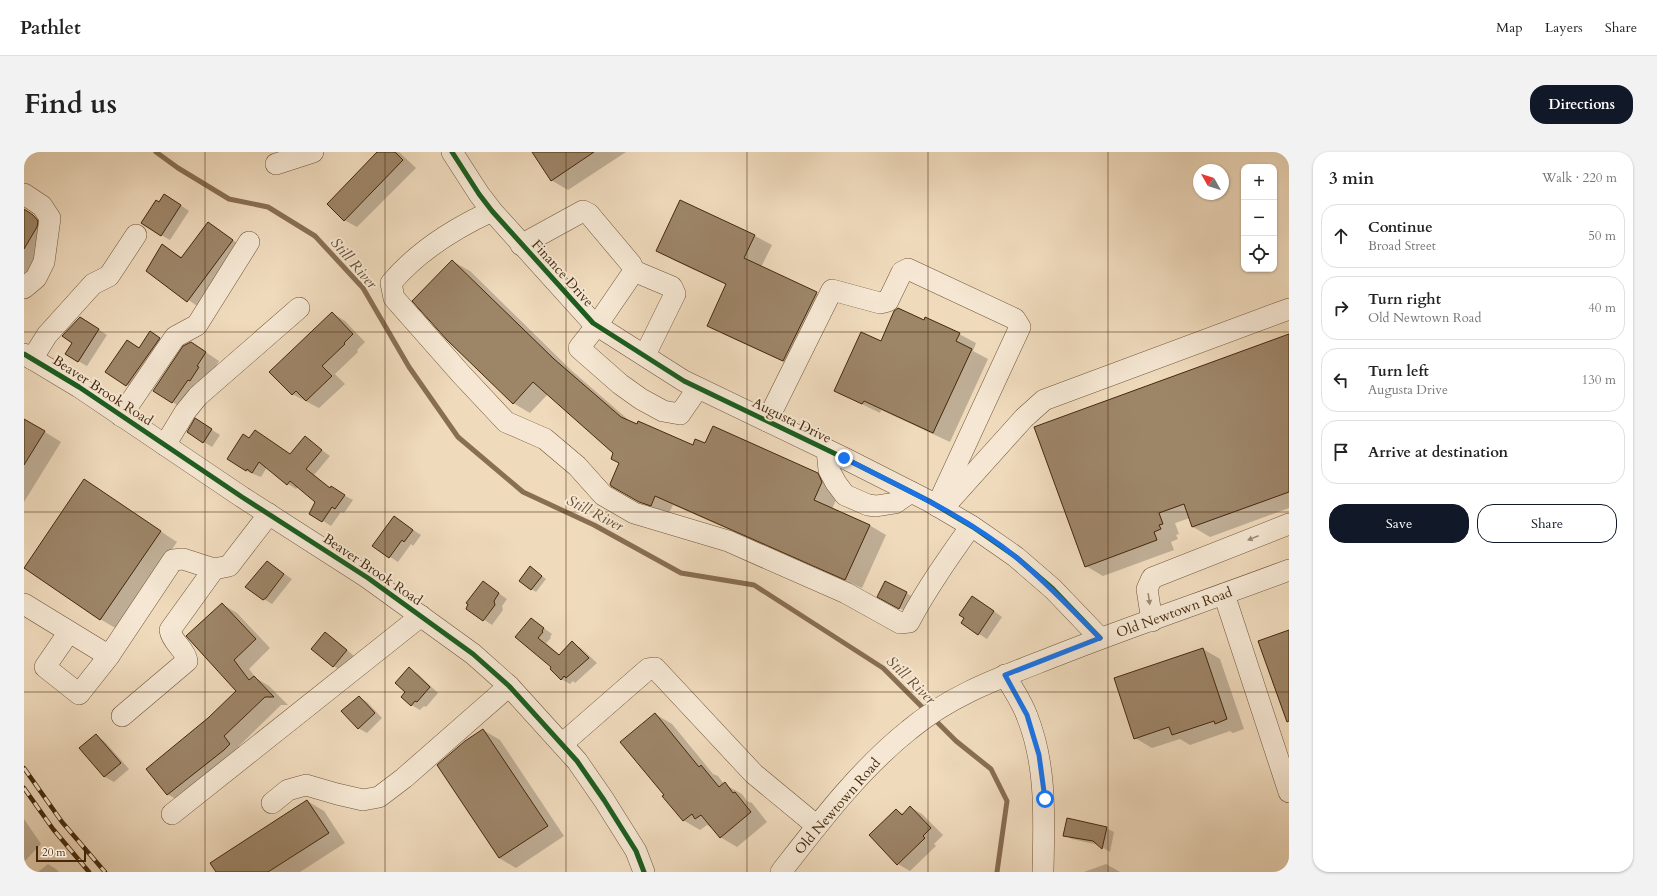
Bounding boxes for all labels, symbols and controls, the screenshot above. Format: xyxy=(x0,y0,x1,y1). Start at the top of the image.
text: Pathlet xyxy=(20,15,81,41)
text: Map xyxy=(1496,18,1523,37)
text: Layers xyxy=(1545,18,1583,37)
text: Share xyxy=(1605,18,1637,37)
text: Find us xyxy=(24,85,117,123)
button: Directions xyxy=(1530,85,1633,124)
north arrow xyxy=(1193,164,1229,200)
map controls xyxy=(1241,164,1277,272)
button: + xyxy=(1241,164,1277,200)
text: 3 min xyxy=(1329,167,1374,190)
text: Walk · 220 m xyxy=(1542,169,1617,187)
button: − xyxy=(1241,200,1277,236)
text: Continue xyxy=(1368,217,1433,237)
icon: ahead xyxy=(1330,225,1352,247)
text: 50 m xyxy=(1588,227,1616,245)
water label: Still River xyxy=(326,233,382,294)
street label: Finance Drive xyxy=(527,236,598,311)
button: locate xyxy=(1241,236,1277,272)
text: Broad Street xyxy=(1368,237,1436,255)
text: Turn right xyxy=(1368,289,1441,309)
icon: right xyxy=(1330,297,1352,319)
text: 40 m xyxy=(1588,299,1616,317)
text: Old Newtown Road xyxy=(1368,309,1481,327)
street label: Beaver Brook Road xyxy=(49,351,157,430)
text: Turn left xyxy=(1368,361,1429,381)
icon: left xyxy=(1330,369,1352,391)
text: 130 m xyxy=(1582,371,1616,389)
text: Augusta Drive xyxy=(1368,381,1448,399)
street label: Augusta Drive xyxy=(749,393,835,448)
icon: arrive xyxy=(1330,441,1352,463)
text: Arrive at destination xyxy=(1368,442,1508,462)
route end xyxy=(835,449,853,467)
water label: Still River xyxy=(563,490,628,536)
button: Save xyxy=(1329,504,1469,543)
button: Share xyxy=(1477,504,1617,543)
street label: Beaver Brook Road xyxy=(319,529,427,610)
one-way arrow xyxy=(1246,536,1258,542)
street label: Old Newtown Road xyxy=(1114,582,1235,642)
one-way arrow xyxy=(1146,593,1152,605)
water label: Still River xyxy=(882,651,941,709)
street label: Old Newtown Road xyxy=(790,754,885,859)
route start xyxy=(1036,790,1054,808)
scale bar xyxy=(36,844,86,863)
text: 20 m xyxy=(42,845,66,860)

